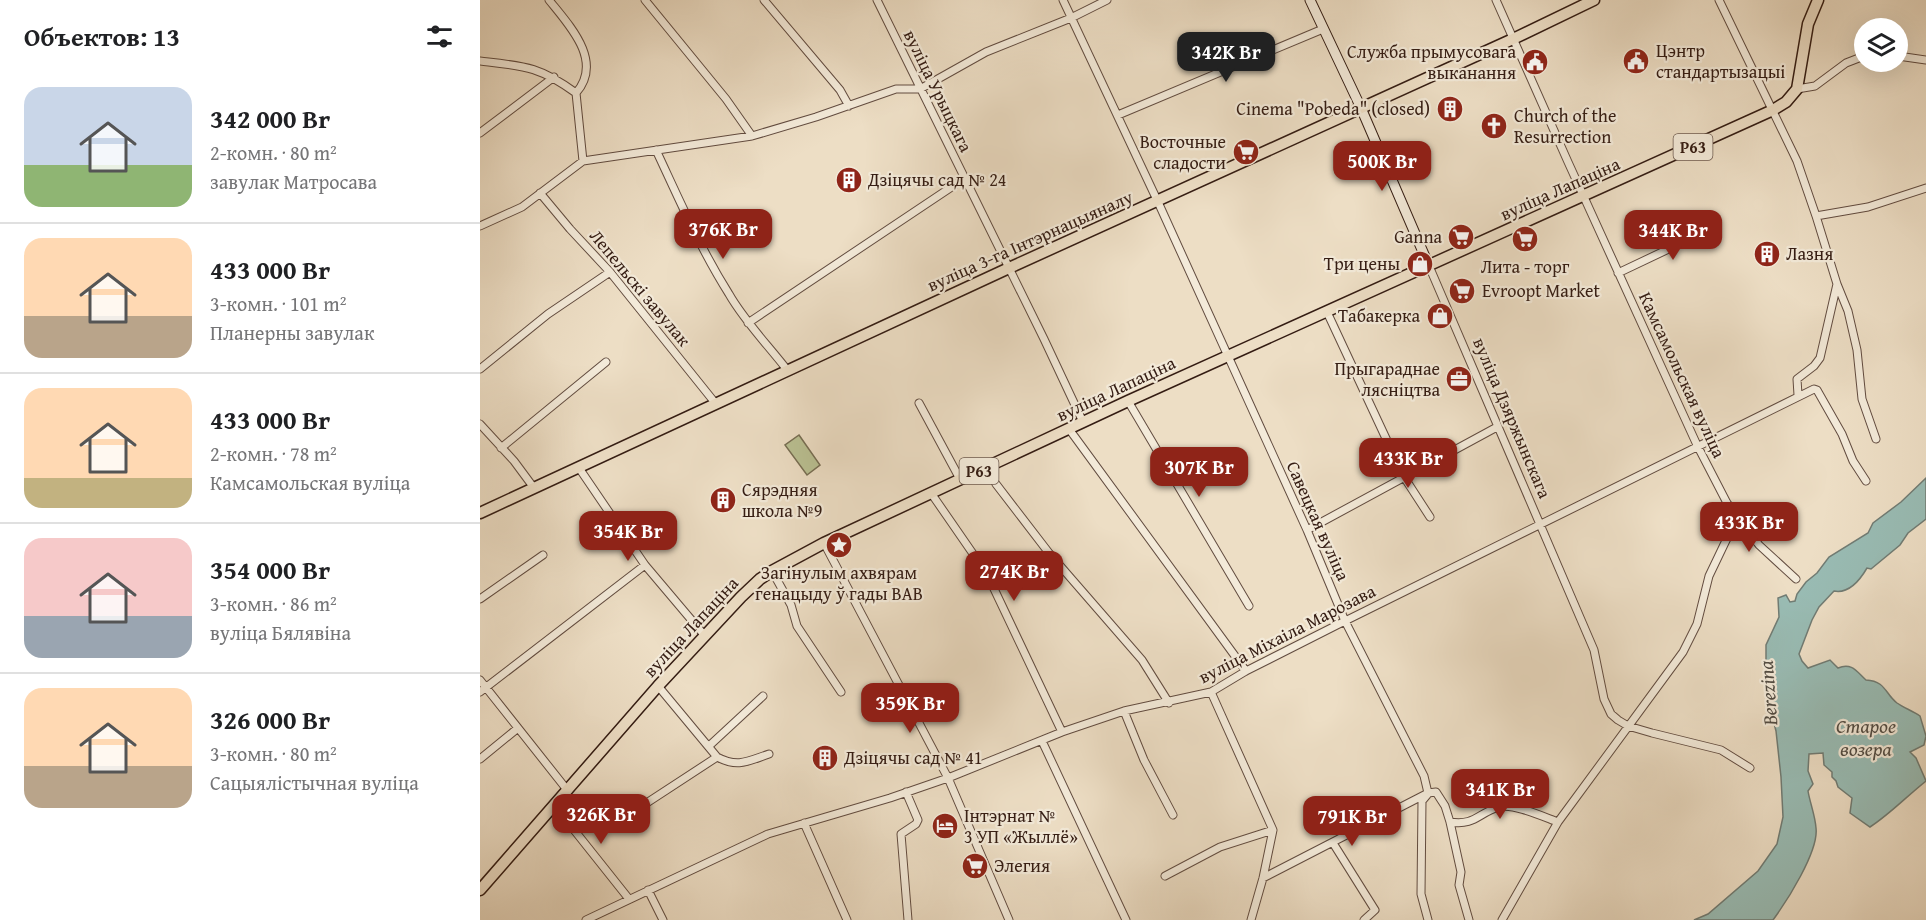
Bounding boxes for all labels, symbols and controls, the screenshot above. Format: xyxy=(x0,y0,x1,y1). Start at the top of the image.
text: Объектов: 13 xyxy=(24,17,180,56)
map controls xyxy=(1854,18,1908,72)
button: layers xyxy=(1854,18,1908,72)
icon: filters xyxy=(423,20,456,53)
street label: вуліца Урыцкага xyxy=(897,25,980,157)
pin: 342K Br xyxy=(1171,32,1281,83)
text: 342K Br xyxy=(1191,37,1261,66)
place label: Цэнтр стандартызацыі xyxy=(1656,37,1785,85)
place label: Служба прымусовага выканання xyxy=(1347,38,1516,86)
public building icon: Цэнтр стандартызацыі xyxy=(1621,46,1651,76)
public building icon: Служба прымусовага выканання xyxy=(1520,47,1550,77)
building icon: Cinema "Pobeda" (closed) xyxy=(1435,94,1465,124)
place label: Cinema "Pobeda" (closed) xyxy=(1236,95,1430,122)
text: 342 000 Br xyxy=(210,99,330,138)
place label: Church of the Resurrection xyxy=(1514,102,1616,150)
icon: home xyxy=(72,111,144,183)
church icon: Church of the Resurrection xyxy=(1479,111,1509,141)
place label: Восточные сладости xyxy=(1140,128,1226,176)
road number: Р63 xyxy=(1674,134,1712,160)
supermarket icon: Восточные сладости xyxy=(1231,137,1261,167)
text: 2-комн. · 80 m² xyxy=(210,138,337,167)
pin: 500K Br xyxy=(1327,141,1437,192)
text: 500K Br xyxy=(1347,146,1417,175)
street label: вуліца Лапаціна xyxy=(1496,150,1624,227)
building icon: Дзіцячы сад № 24 xyxy=(834,165,864,195)
place label: Дзіцячы сад № 24 xyxy=(867,166,1007,193)
text: завулак Матросава xyxy=(210,167,377,196)
street label: вуліца 3-га Інтэрнацыяналу xyxy=(923,183,1137,298)
pin: 376K Br xyxy=(668,209,778,260)
pin: 344K Br xyxy=(1618,210,1728,261)
text: 376K Br xyxy=(688,214,758,243)
text: 344K Br xyxy=(1638,215,1708,244)
supermarket icon: Ganna xyxy=(1446,222,1476,252)
street label: Лепельскі завулак xyxy=(583,223,698,353)
place label: Ganna xyxy=(1394,223,1442,250)
supermarket icon: Лита - торг xyxy=(1510,224,1540,254)
building icon: Лазня xyxy=(1752,239,1782,269)
place label: Лазня xyxy=(1786,240,1833,267)
shop icon: Три цены xyxy=(1405,249,1435,279)
text: 433 000 Br xyxy=(210,250,330,289)
place label: Три цены xyxy=(1324,250,1400,277)
place label: Лита - торг xyxy=(1481,253,1570,280)
icon: home xyxy=(72,262,144,334)
supermarket icon: Evroopt Market xyxy=(1447,276,1477,306)
place label: Evroopt Market xyxy=(1482,277,1601,304)
street label: Камсамольская вуліца xyxy=(1632,287,1733,463)
text: 3-комн. · 101 m² xyxy=(210,289,346,318)
shop icon: Табакерка xyxy=(1425,301,1455,331)
place label: Табакерка xyxy=(1338,302,1420,329)
text: Планерны завулак xyxy=(210,318,374,347)
street label: вуліца Дзяржынскага xyxy=(1466,333,1559,503)
street label: вуліца Лапаціна xyxy=(1052,349,1180,428)
place label: Прыгараднае лясніцтва xyxy=(1334,355,1440,403)
office icon: Прыгараднае лясніцтва xyxy=(1444,364,1474,394)
text: 433 000 Br xyxy=(210,400,330,439)
icon: home xyxy=(72,412,144,484)
pin: 433K Br xyxy=(1353,438,1463,489)
text: 2-комн. · 78 m² xyxy=(210,439,337,468)
text: 433K Br xyxy=(1373,443,1443,472)
pin: 307K Br xyxy=(1144,447,1254,498)
text: 307K Br xyxy=(1164,452,1234,481)
street label: Савецкая вуліца xyxy=(1280,457,1357,585)
road number: Р63 xyxy=(960,458,998,484)
text: Камсамольская вуліца xyxy=(210,468,410,497)
place label: Сярэдняя школа №9 xyxy=(742,476,822,524)
building icon: Сярэдняя школа №9 xyxy=(708,485,738,515)
pin: 433K Br xyxy=(1694,502,1804,553)
text: 433K Br xyxy=(1714,507,1784,536)
pin: 354K Br xyxy=(573,511,683,562)
text: 354K Br xyxy=(593,516,663,545)
place icon: Загінулым ахвярам генацыду ў гады ВАВ xyxy=(824,530,854,560)
text: 354 000 Br xyxy=(210,550,330,589)
pin: 274K Br xyxy=(959,551,1069,602)
text: 274K Br xyxy=(979,556,1049,585)
place label: Загінулым ахвярам генацыду ў гады ВАВ xyxy=(755,559,923,607)
icon: home xyxy=(72,562,144,634)
street label: вуліца Лапаціна xyxy=(637,570,745,683)
street label: вуліца Міхаіла Марозава xyxy=(1194,577,1380,690)
text: 3-комн. · 86 m² xyxy=(210,589,337,618)
text: вуліца Бялявіна xyxy=(210,618,351,647)
water label: Berezina xyxy=(1751,659,1784,728)
pin: 359K Br xyxy=(855,683,965,734)
text: 359K Br xyxy=(875,688,945,717)
text: 326 000 Br xyxy=(210,700,330,739)
water label: Старое возера xyxy=(1836,711,1896,763)
icon: home xyxy=(72,712,144,784)
text: 3-комн. · 80 m² xyxy=(210,739,337,768)
building icon: Дзіцячы сад № 41 xyxy=(810,743,840,773)
place label: Дзіцячы сад № 41 xyxy=(843,744,983,771)
text: Сацыялістычная вуліца xyxy=(210,768,419,797)
pin: 341K Br xyxy=(1445,769,1555,820)
text: 341K Br xyxy=(1465,774,1535,803)
pin: 326K Br xyxy=(546,794,656,845)
pin: 791K Br xyxy=(1297,796,1407,847)
text: 326K Br xyxy=(566,799,636,828)
text: 791K Br xyxy=(1317,801,1387,830)
place label: Інтэрнат № 3 УП «Жыллё» xyxy=(964,802,1078,850)
hotel icon: Інтэрнат № 3 УП «Жыллё» xyxy=(930,811,960,841)
supermarket icon: Элегия xyxy=(960,851,990,881)
place label: Элегия xyxy=(994,852,1050,879)

